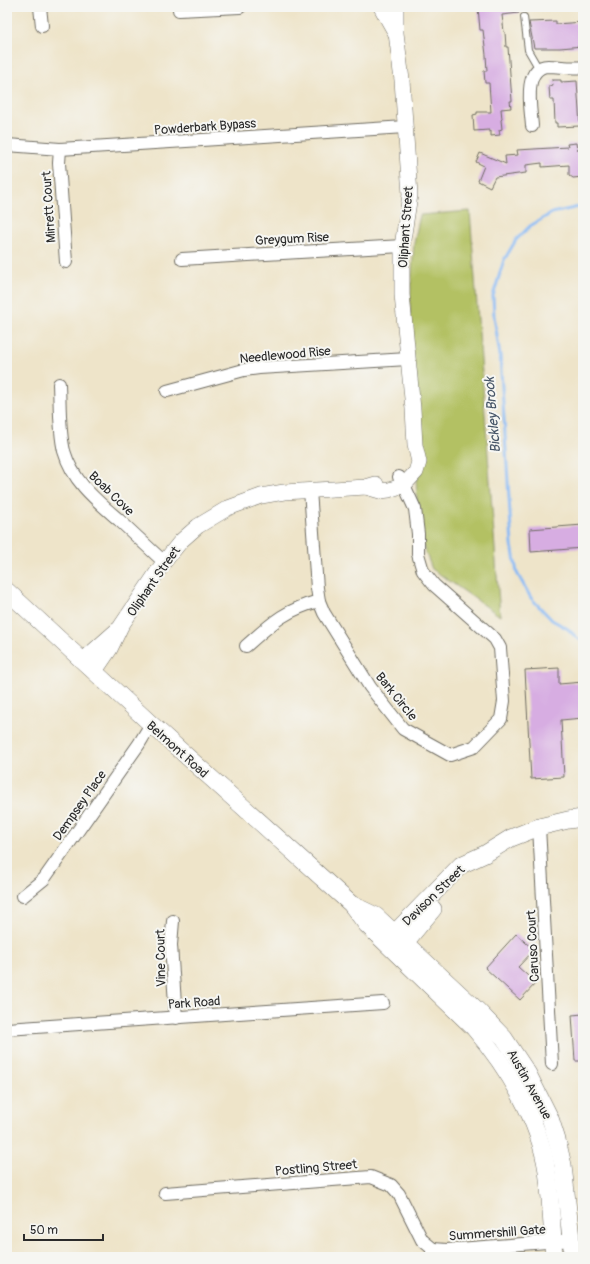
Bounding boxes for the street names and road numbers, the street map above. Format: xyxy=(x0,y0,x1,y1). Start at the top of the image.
street label: Powderbark Bypass xyxy=(153,115,257,139)
street label: Mirrett Court xyxy=(38,170,59,243)
street label: Oliphant Street xyxy=(395,185,417,269)
street label: Greygum Rise xyxy=(255,229,330,249)
street label: Needlewood Rise xyxy=(239,343,332,367)
street label: Boab Cove xyxy=(85,468,138,520)
street label: Oliphant Street xyxy=(124,543,184,620)
street label: Bark Circle xyxy=(372,669,421,724)
street label: Belmont Road xyxy=(143,718,211,782)
street label: Dempsey Place xyxy=(50,767,110,844)
street label: Davison Street xyxy=(399,861,469,929)
street label: Caruso Court xyxy=(523,909,543,982)
street label: Vine Court xyxy=(152,928,170,987)
street label: Park Road xyxy=(167,993,221,1013)
street label: Austin Avenue xyxy=(503,1047,555,1123)
street label: Postling Street xyxy=(274,1156,359,1180)
street label: Summershill Gate xyxy=(448,1222,547,1244)

